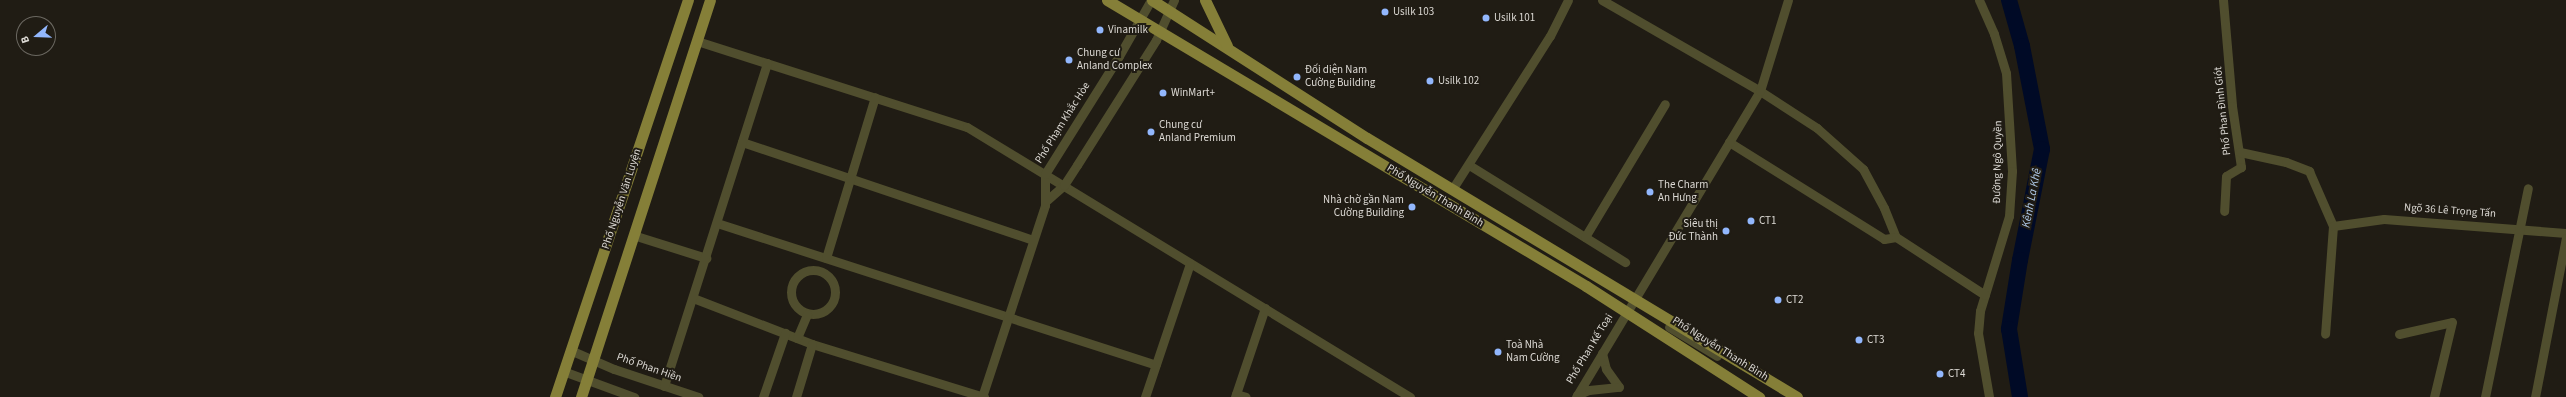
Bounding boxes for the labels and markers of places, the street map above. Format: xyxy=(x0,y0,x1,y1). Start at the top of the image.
place label: Usilk 103 xyxy=(1393,5,1434,19)
marker: Usilk 103 xyxy=(1380,7,1390,17)
place label: Usilk 101 xyxy=(1494,11,1535,25)
marker: Usilk 101 xyxy=(1481,13,1491,23)
place label: Vinamilk xyxy=(1108,23,1148,37)
marker: Vinamilk xyxy=(1095,25,1105,35)
place label: Chung cư Anland Complex xyxy=(1077,47,1152,73)
marker: Chung cư Anland Complex xyxy=(1064,55,1074,65)
place label: Đối diện Nam Cường Building xyxy=(1305,64,1375,90)
marker: Đối diện Nam Cường Building xyxy=(1292,72,1302,82)
place label: Usilk 102 xyxy=(1438,74,1479,88)
marker: Usilk 102 xyxy=(1425,76,1435,86)
place label: WinMart+ xyxy=(1171,86,1215,100)
marker: WinMart+ xyxy=(1158,88,1168,98)
place label: Chung cư Anland Premium xyxy=(1159,119,1236,145)
marker: Chung cư Anland Premium xyxy=(1146,127,1156,137)
place label: The Charm An Hưng xyxy=(1658,179,1708,205)
marker: The Charm An Hưng xyxy=(1645,187,1655,197)
place label: Nhà chờ gần Nam Cường Building xyxy=(1323,194,1404,220)
marker: Nhà chờ gần Nam Cường Building xyxy=(1407,202,1417,212)
place label: CT1 xyxy=(1759,214,1776,228)
marker: CT1 xyxy=(1746,216,1756,226)
place label: Siêu thị Đức Thành xyxy=(1668,218,1718,244)
marker: Siêu thị Đức Thành xyxy=(1721,226,1731,236)
place label: CT2 xyxy=(1786,293,1803,307)
marker: CT2 xyxy=(1773,295,1783,305)
place label: CT3 xyxy=(1867,333,1884,347)
marker: CT3 xyxy=(1854,335,1864,345)
place label: Toà Nhà Nam Cường xyxy=(1506,339,1560,365)
marker: Toà Nhà Nam Cường xyxy=(1493,347,1503,357)
place label: CT4 xyxy=(1948,367,1965,381)
marker: CT4 xyxy=(1935,369,1945,379)

